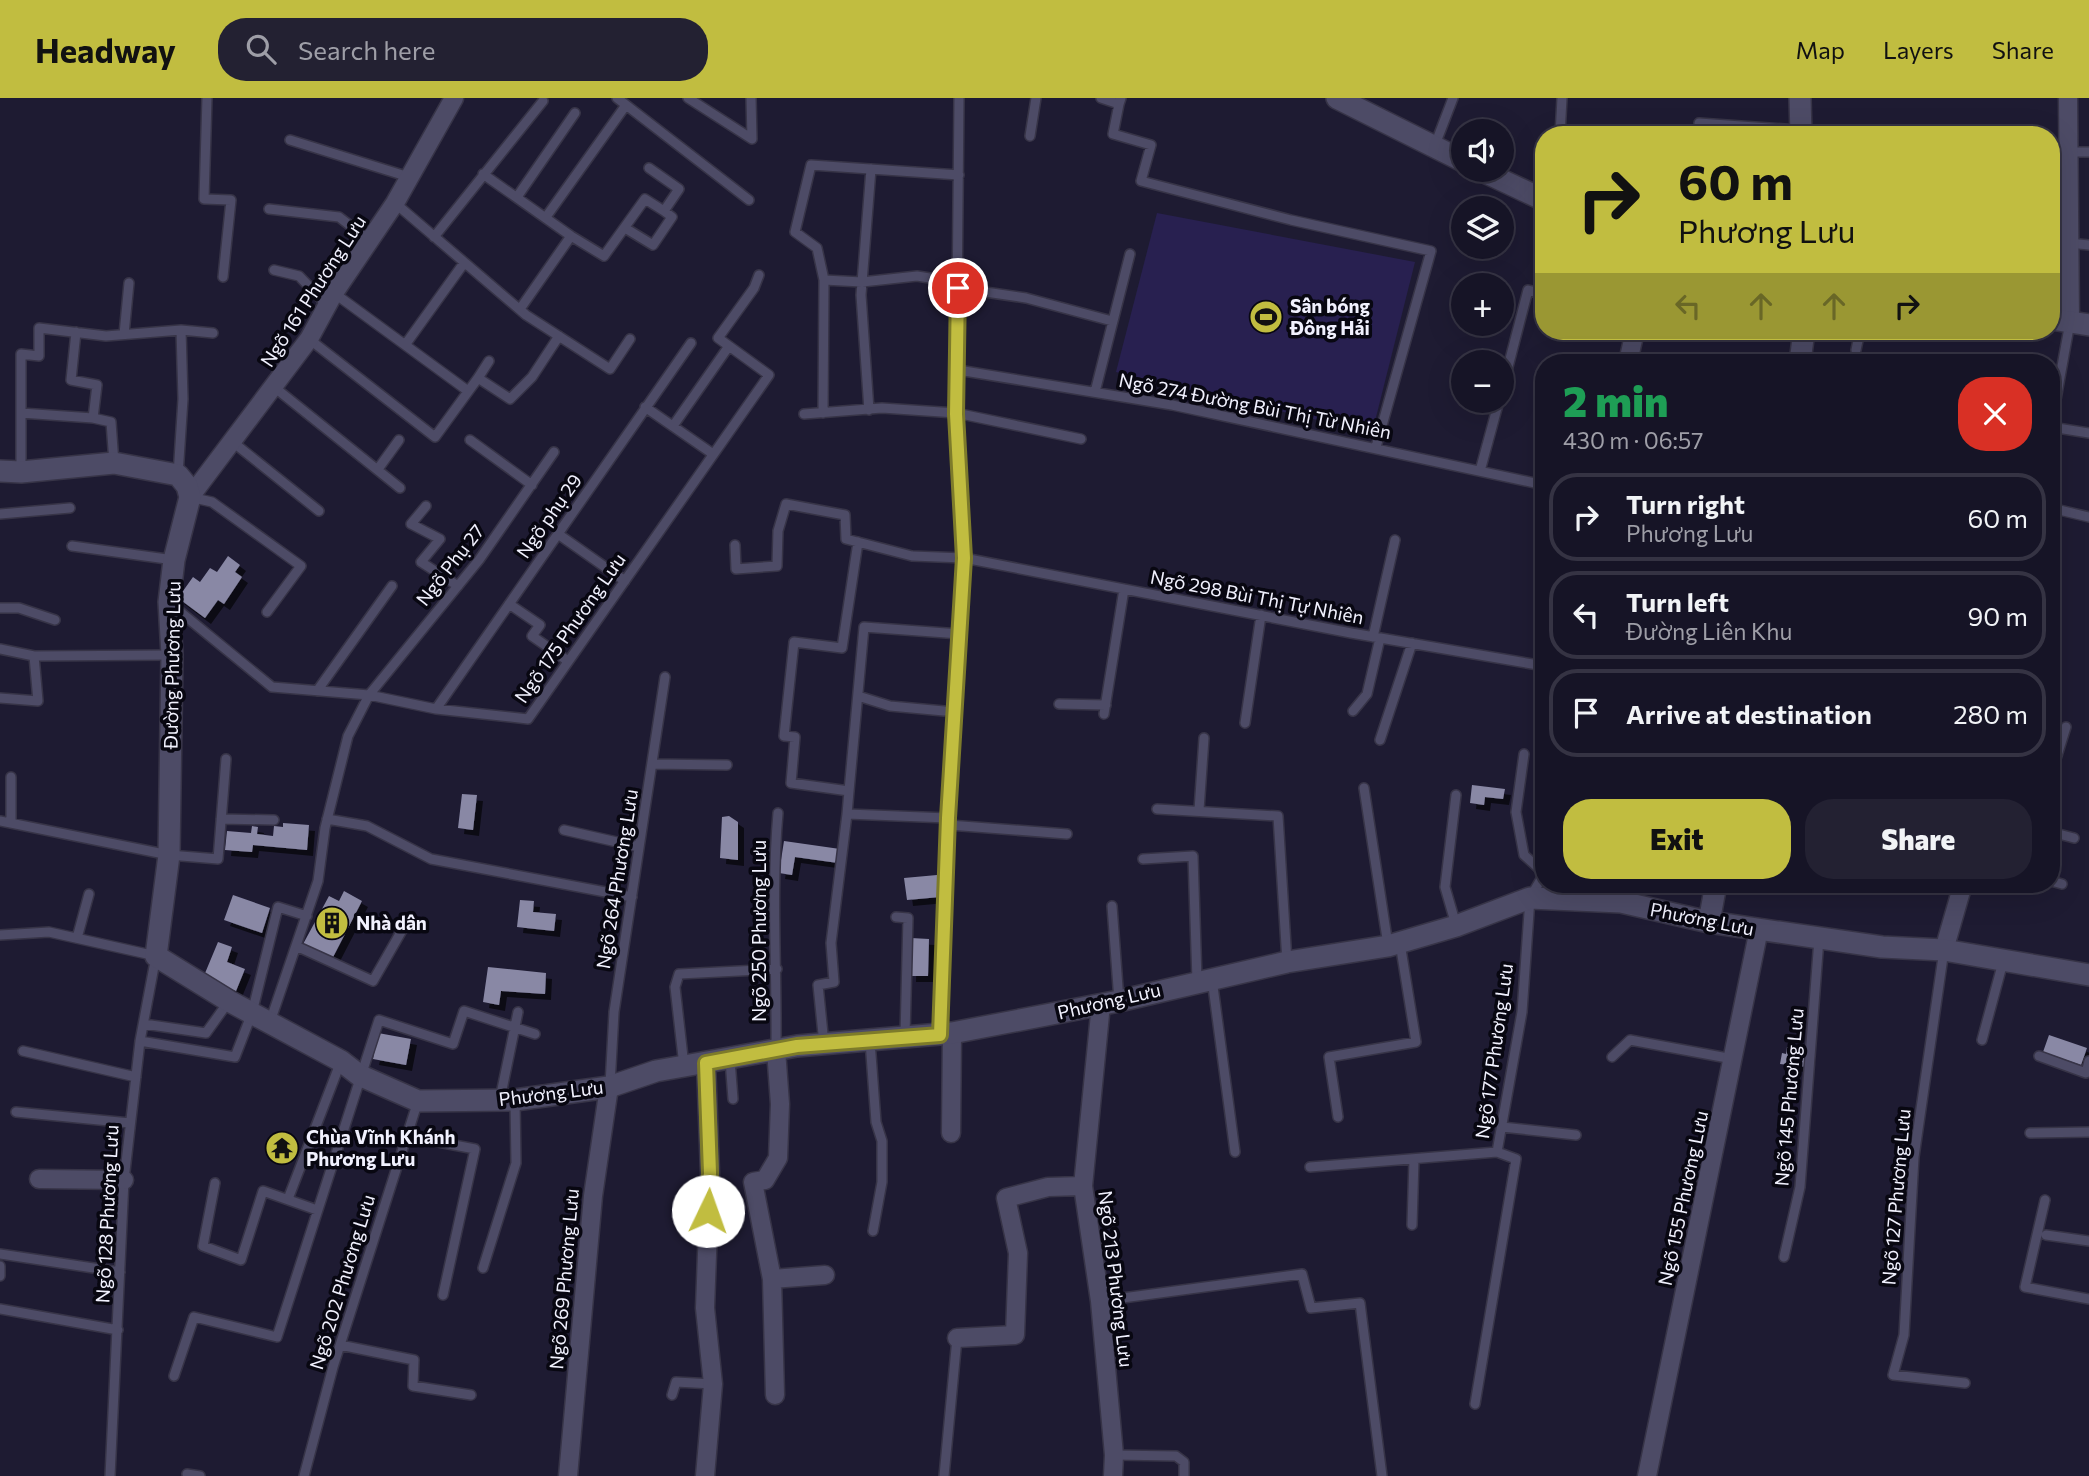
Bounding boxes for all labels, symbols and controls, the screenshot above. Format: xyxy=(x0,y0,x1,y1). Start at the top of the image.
search box xyxy=(218,18,708,81)
text: Headway xyxy=(35,29,176,70)
icon: search xyxy=(242,30,280,68)
text: Search here xyxy=(298,34,436,65)
text: Map xyxy=(1796,35,1845,64)
text: Layers xyxy=(1883,35,1954,64)
text: Share xyxy=(1992,35,2054,64)
map controls xyxy=(1451,119,1514,413)
button: sound xyxy=(1451,119,1514,182)
text: 60 m xyxy=(1678,150,1793,210)
icon: right xyxy=(1563,154,1654,245)
button: layers xyxy=(1451,196,1514,259)
text: Phương Lưu xyxy=(1678,210,1855,250)
street label: Ngõ 161 Phương Lưu xyxy=(255,211,370,371)
pin xyxy=(928,258,988,318)
icon: arrive xyxy=(939,269,977,307)
button: + xyxy=(1451,273,1514,336)
icon: left xyxy=(1669,287,1707,325)
icon: ahead xyxy=(1742,287,1780,325)
icon: ahead xyxy=(1815,287,1853,325)
icon: right xyxy=(1888,287,1926,325)
place label: Sân bóng Đông Hải xyxy=(1289,294,1371,339)
sports icon: Sân bóng Đông Hải xyxy=(1247,298,1285,336)
button: − xyxy=(1451,350,1514,413)
street label: Ngõ 274 Đường Bùi Thị Từ Nhiên xyxy=(1117,368,1393,443)
text: 2 min xyxy=(1563,374,1669,426)
button: close xyxy=(1958,377,2032,451)
text: 430 m · 06:57 xyxy=(1563,426,1703,454)
street label: Ngõ phụ 29 xyxy=(511,469,586,562)
text: Turn right xyxy=(1626,488,1745,519)
icon: right xyxy=(1567,498,1605,536)
text: 60 m xyxy=(1968,502,2028,533)
street label: Ngõ Phụ 27 xyxy=(411,519,489,610)
text: Phương Lưu xyxy=(1626,519,1753,547)
street label: Ngõ 175 Phương Lưu xyxy=(509,548,630,707)
street label: Ngõ 298 Bùi Thị Tự Nhiên xyxy=(1148,565,1366,628)
street label: Đường Phương Lưu xyxy=(159,581,184,750)
text: Turn left xyxy=(1626,586,1729,617)
icon: left xyxy=(1567,596,1605,634)
text: 90 m xyxy=(1968,600,2028,631)
text: Đường Liên Khu xyxy=(1626,617,1792,645)
icon: arrive xyxy=(1567,694,1605,732)
text: Arrive at destination xyxy=(1626,698,1872,729)
text: 280 m xyxy=(1953,698,2028,729)
street label: Ngõ 264 Phương Lưu xyxy=(591,787,642,970)
button: Exit xyxy=(1563,799,1791,879)
button: Share xyxy=(1805,799,2032,879)
street label: Ngõ 250 Phương Lưu xyxy=(747,840,770,1022)
street label: Phương Lưu xyxy=(1648,897,1756,940)
building icon: Nhà dân xyxy=(313,904,351,942)
place label: Nhà dân xyxy=(356,911,427,934)
street label: Ngõ 177 Phương Lưu xyxy=(1470,962,1517,1140)
street label: Phương Lưu xyxy=(1055,977,1163,1024)
street label: Ngõ 145 Phương Lưu xyxy=(1769,1007,1808,1187)
street label: Phương Lưu xyxy=(497,1075,605,1110)
street label: Ngõ 155 Phương Lưu xyxy=(1653,1108,1712,1287)
street label: Ngõ 127 Phương Lưu xyxy=(1876,1108,1915,1286)
street label: Ngõ 128 Phương Lưu xyxy=(90,1124,123,1304)
place label: Chùa Vĩnh Khánh Phương Lưu xyxy=(306,1125,456,1170)
temple icon: Chùa Vĩnh Khánh Phương Lưu xyxy=(263,1129,301,1167)
position arrow xyxy=(671,1174,745,1248)
street label: Ngõ 269 Phương Lưu xyxy=(544,1187,583,1370)
street label: Ngõ 213 Phương Lưu xyxy=(1094,1189,1139,1369)
street label: Ngõ 202 Phương Lưu xyxy=(304,1192,379,1372)

